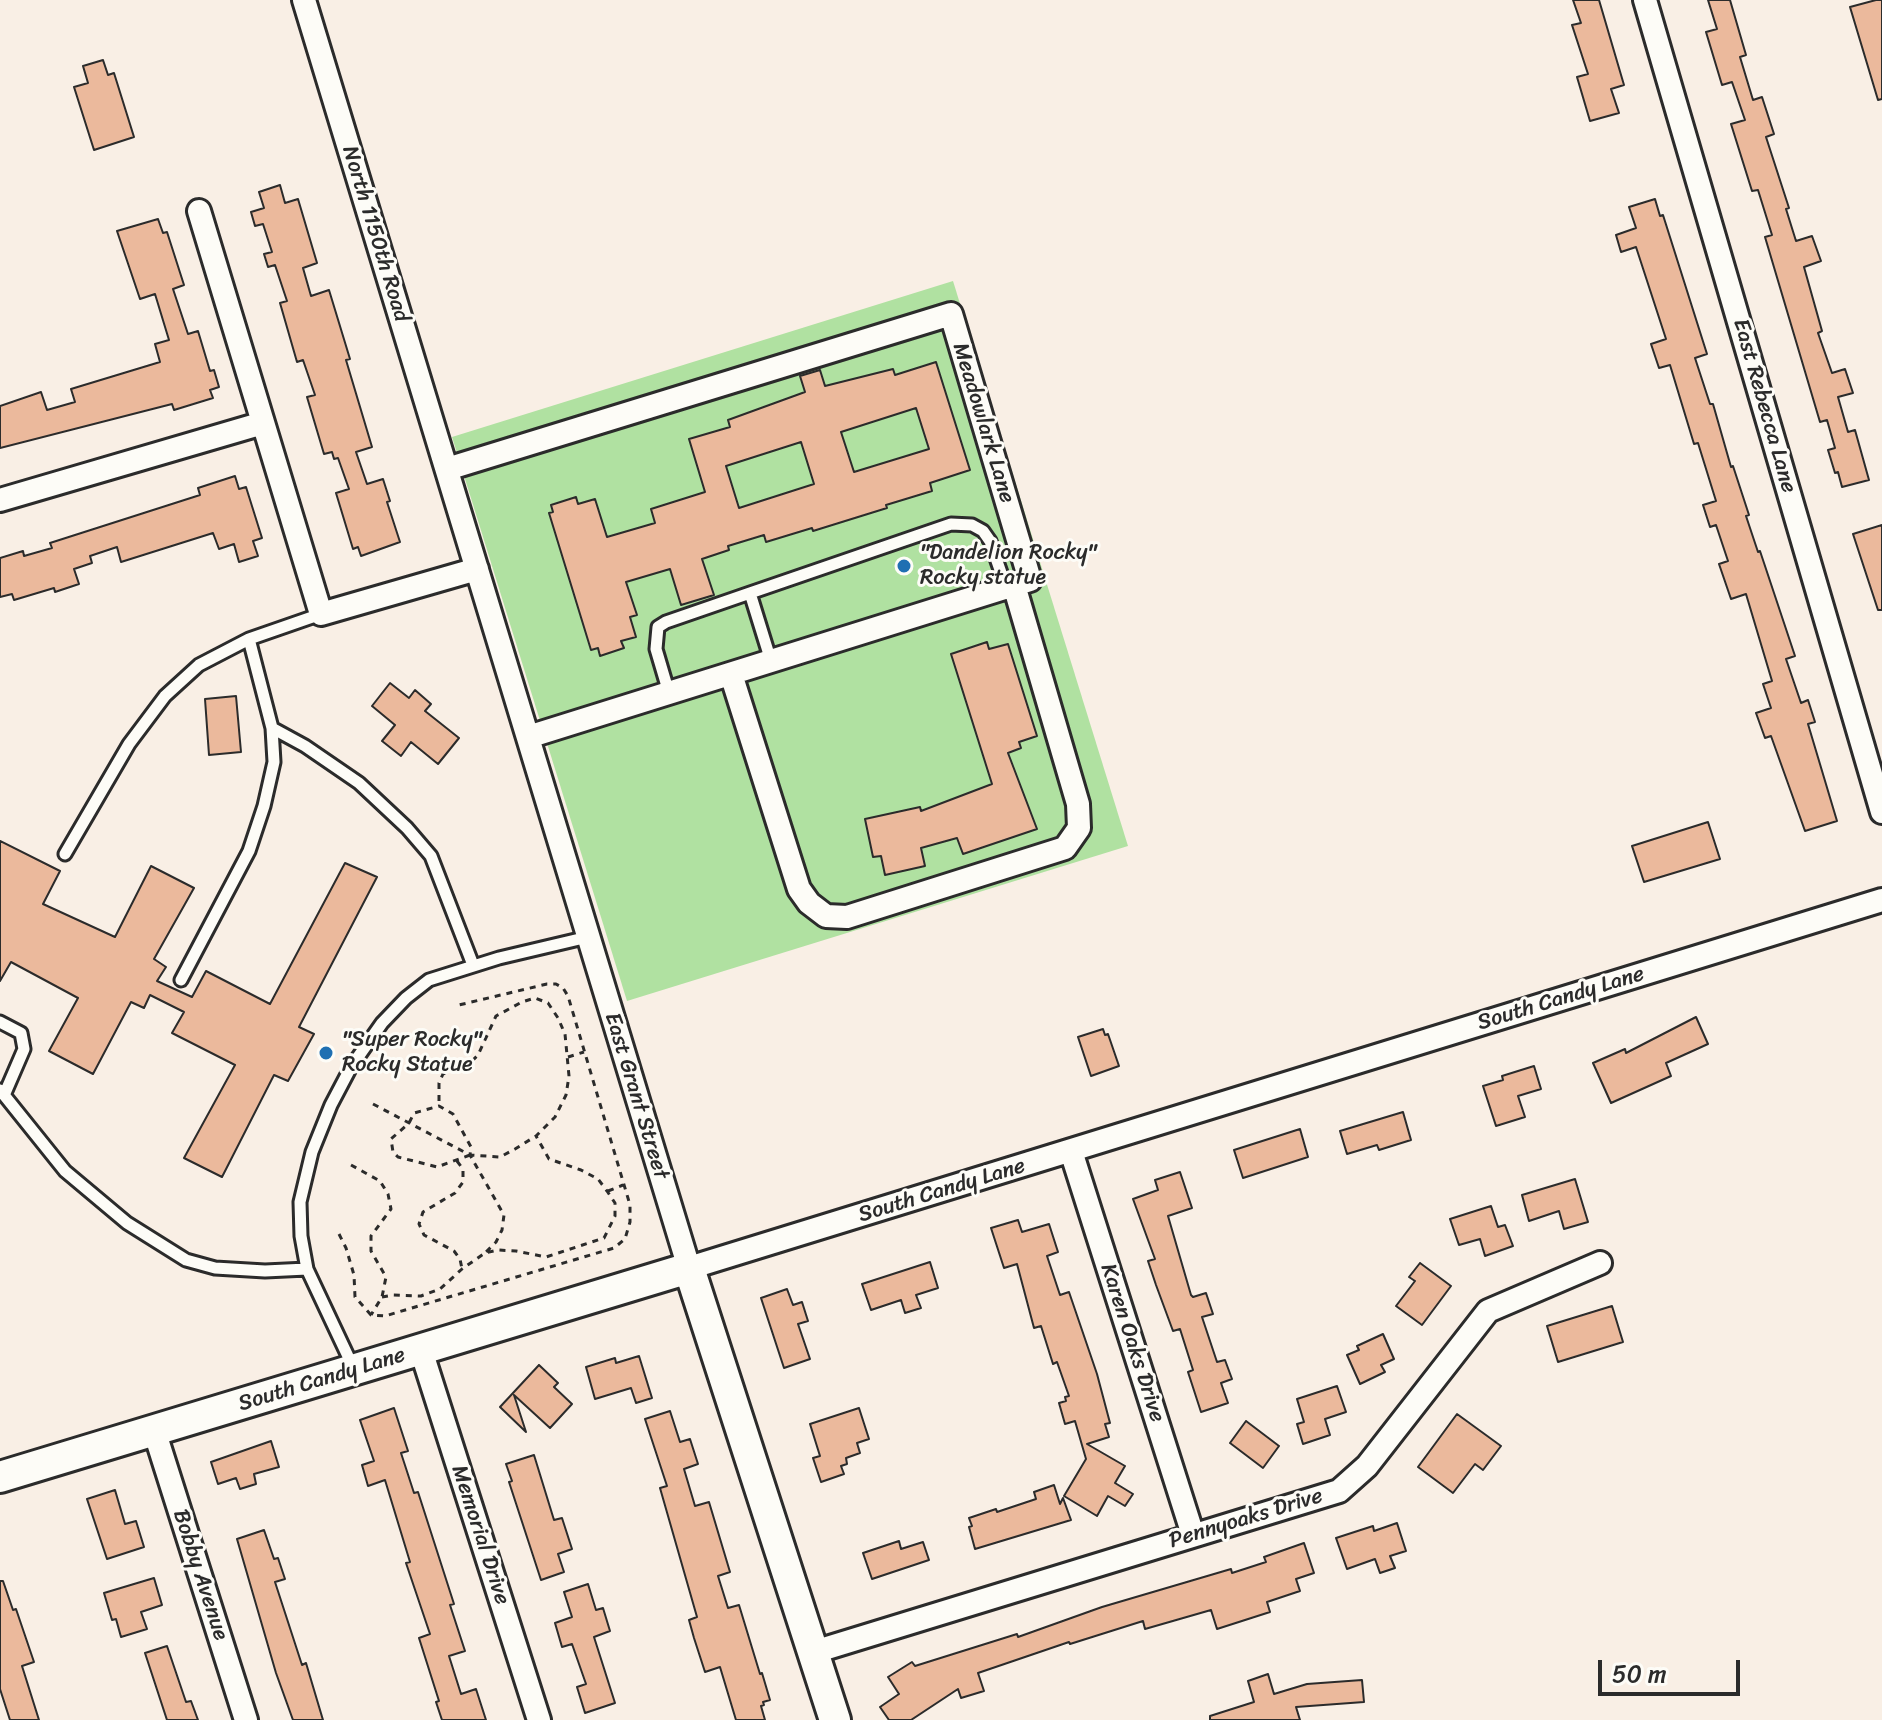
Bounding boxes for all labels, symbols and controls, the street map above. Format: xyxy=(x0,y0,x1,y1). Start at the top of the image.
street label: North 1150th Road xyxy=(336,143,414,325)
street label: East Rebecca Lane xyxy=(1727,316,1801,496)
street label: Meadowlark Lane xyxy=(946,340,1020,506)
place label: "Dandelion Rocky" Rocky statue xyxy=(920,540,1097,592)
marker: "Dandelion Rocky" Rocky statue xyxy=(895,557,913,575)
street label: South Candy Lane xyxy=(1474,961,1648,1037)
street label: East Grant Street xyxy=(598,1009,674,1183)
place label: "Super Rocky" Rocky Statue xyxy=(342,1027,482,1078)
marker: "Super Rocky" Rocky Statue xyxy=(317,1044,335,1062)
street label: South Candy Lane xyxy=(855,1153,1029,1229)
street label: Karen Oaks Drive xyxy=(1094,1260,1170,1426)
street label: South Candy Lane xyxy=(235,1342,409,1418)
street label: Memorial Drive xyxy=(445,1462,515,1608)
street label: Pennyoaks Drive xyxy=(1166,1483,1326,1555)
street label: Bobby Avenue xyxy=(166,1506,234,1644)
scale bar xyxy=(1602,1644,1744,1694)
text: 50 m xyxy=(1612,1653,1667,1695)

